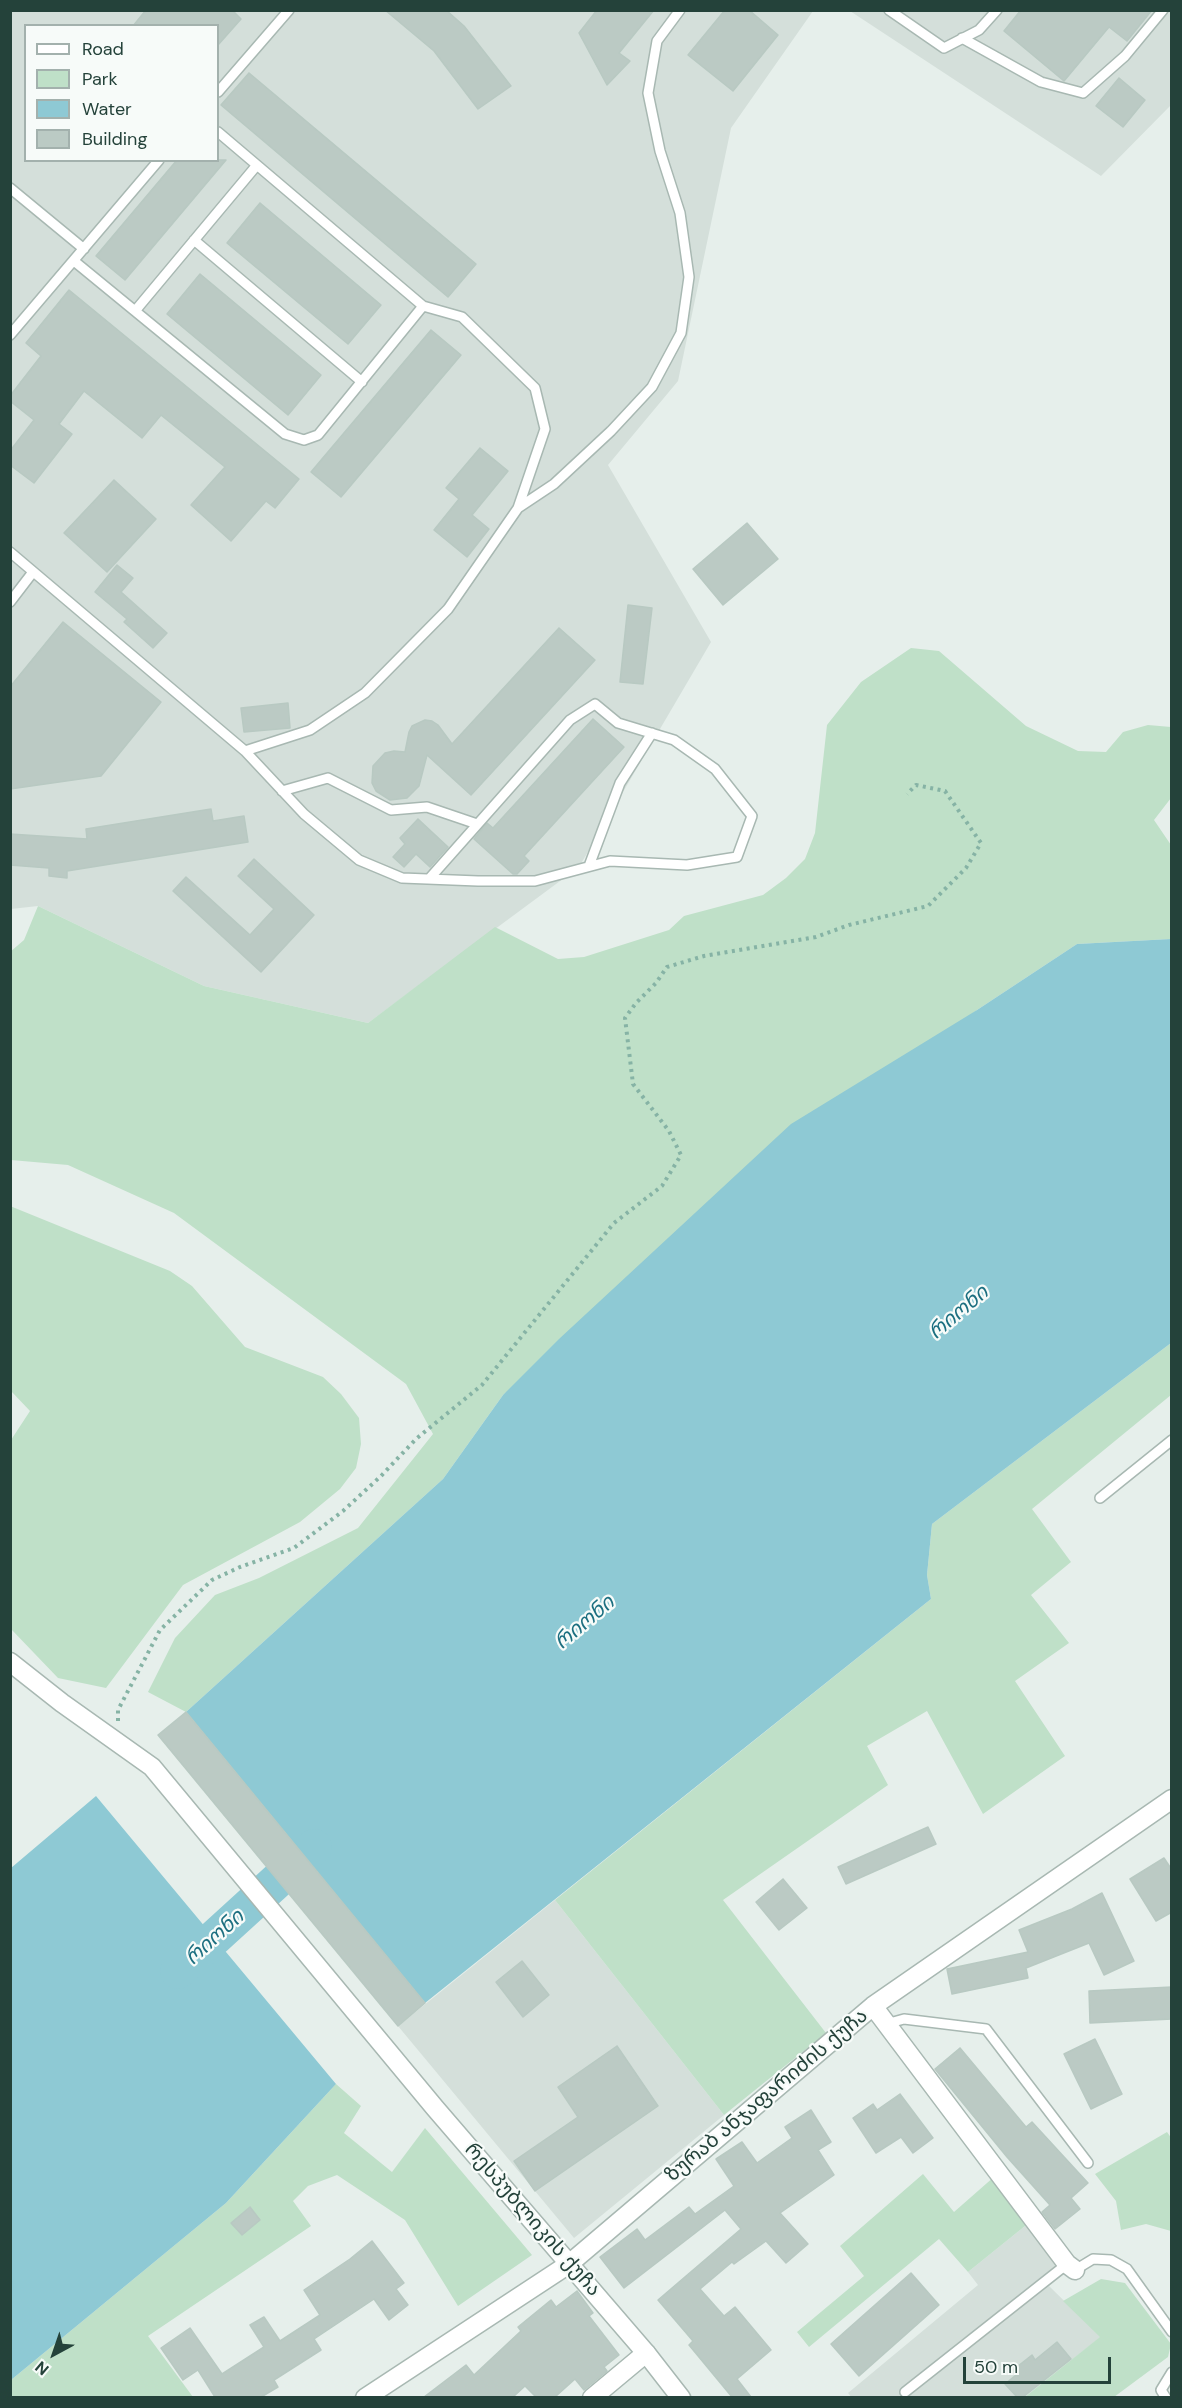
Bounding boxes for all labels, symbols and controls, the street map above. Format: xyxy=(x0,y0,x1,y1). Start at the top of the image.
legend xyxy=(24,24,219,162)
text: Road xyxy=(82,37,124,61)
text: Park xyxy=(82,67,118,91)
text: Water xyxy=(82,97,132,121)
text: Building xyxy=(82,127,147,151)
water label: რიონი xyxy=(924,1281,994,1345)
water label: რიონი xyxy=(550,1591,620,1655)
water label: რიონი xyxy=(180,1905,250,1971)
street label: ზურაბ ანჯაფარიძის ქუჩა xyxy=(661,2004,873,2188)
street label: რესპუბლიკის ქუჩა xyxy=(459,2138,605,2302)
north arrow xyxy=(24,2324,84,2384)
scale bar xyxy=(966,2345,1114,2383)
text: 50 m xyxy=(974,2355,1018,2379)
text: N xyxy=(31,2356,53,2380)

